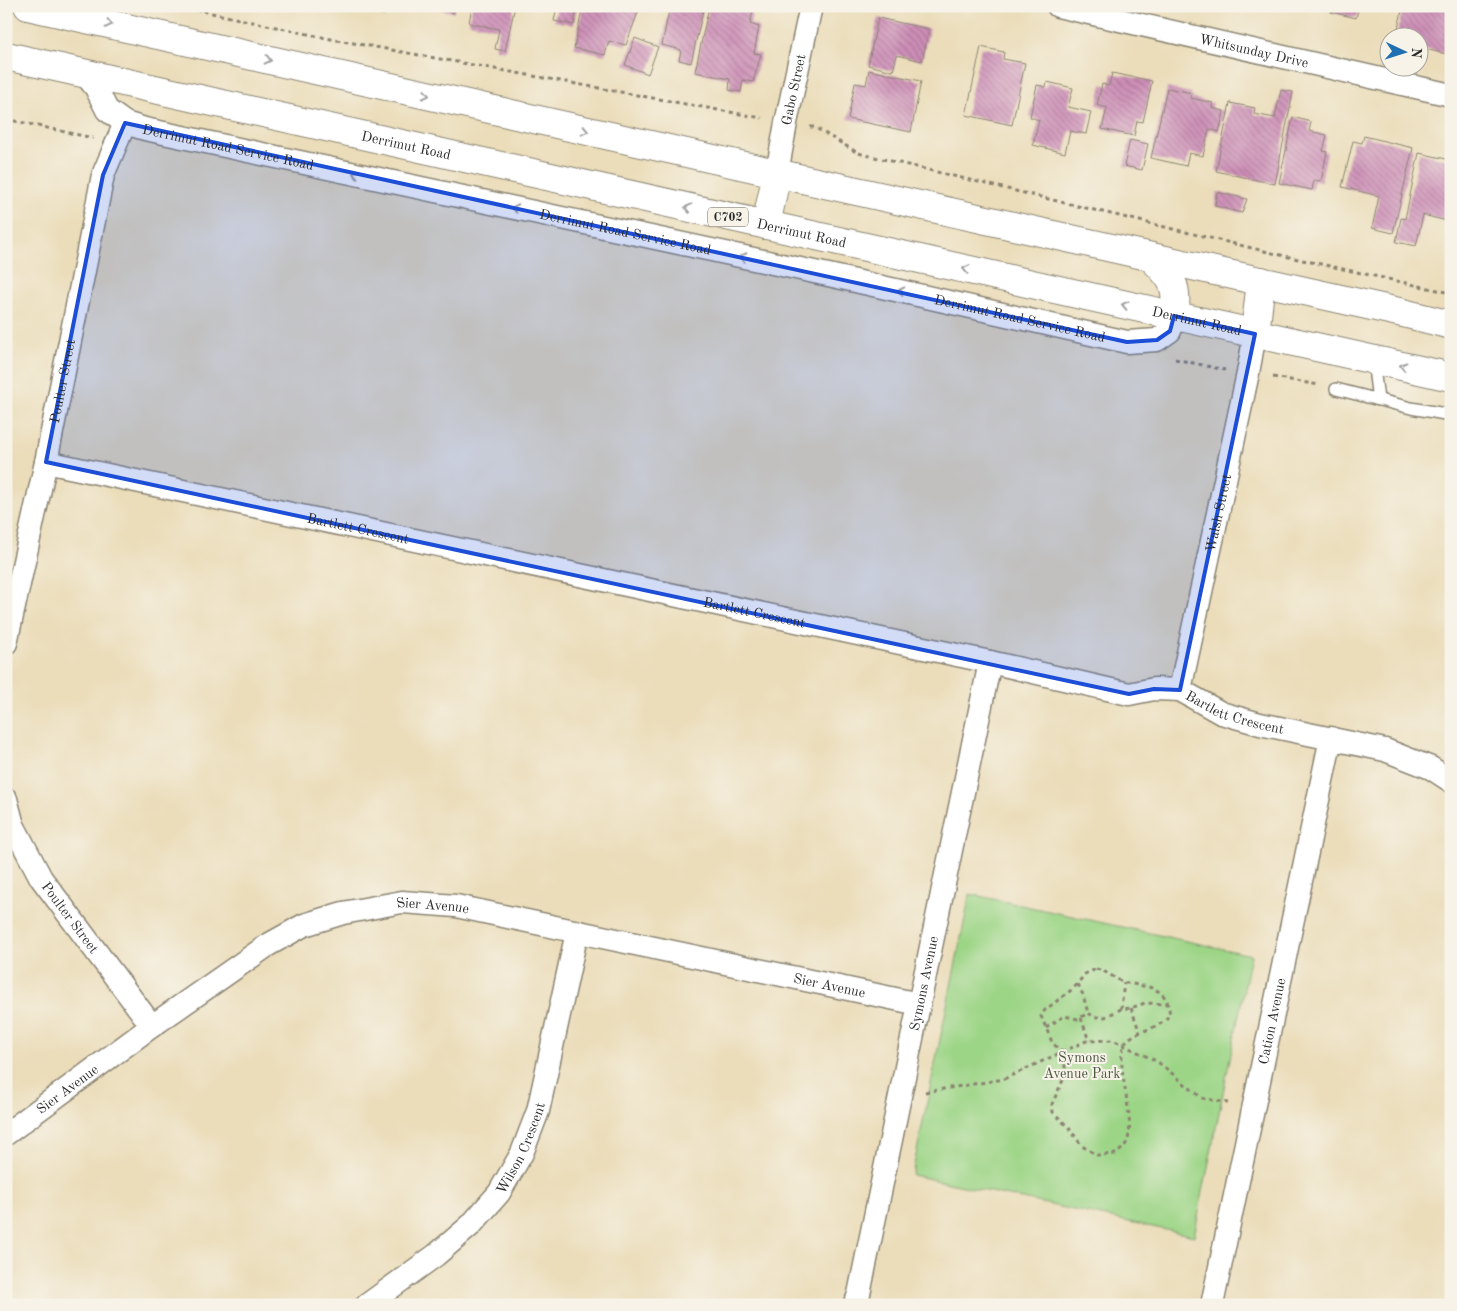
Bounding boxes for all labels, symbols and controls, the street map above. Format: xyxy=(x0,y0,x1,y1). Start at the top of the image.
one-way arrow xyxy=(105,19,114,29)
north arrow xyxy=(1380,28,1430,78)
street label: Whitsunday Drive xyxy=(1198,32,1310,71)
text: N xyxy=(1409,47,1423,59)
street label: Gabo Street xyxy=(780,53,809,127)
one-way arrow xyxy=(263,54,272,65)
one-way arrow xyxy=(422,89,431,100)
street label: Derrimut Road Service Road xyxy=(141,123,315,173)
one-way arrow xyxy=(581,125,590,136)
street label: Derrimut Road xyxy=(360,129,452,163)
one-way arrow xyxy=(352,169,361,180)
one-way arrow xyxy=(511,203,520,214)
one-way arrow xyxy=(684,203,693,213)
street label: Derrimut Road Service Road xyxy=(538,207,712,258)
road number: C702 xyxy=(708,208,748,226)
street label: Derrimut Road xyxy=(755,217,847,250)
one-way arrow xyxy=(738,252,747,263)
one-way arrow xyxy=(962,264,971,275)
one-way arrow xyxy=(897,286,906,297)
street label: Derrimut Road Service Road xyxy=(933,293,1107,345)
one-way arrow xyxy=(1121,300,1129,310)
street label: Derrimut Road xyxy=(1151,305,1243,338)
street label: Poulter Street xyxy=(48,338,78,424)
one-way arrow xyxy=(1399,362,1408,372)
street label: Walsh Street xyxy=(1204,473,1234,553)
street label: Bartlett Crescent xyxy=(306,511,410,547)
street label: Bartlett Crescent xyxy=(702,595,806,631)
street label: Bartlett Crescent xyxy=(1183,689,1285,737)
street label: Poulter Street xyxy=(39,880,101,956)
street label: Sier Avenue xyxy=(395,896,470,917)
street label: Symons Avenue xyxy=(908,935,941,1032)
street label: Sier Avenue xyxy=(792,972,866,1000)
street label: Cation Avenue xyxy=(1257,977,1288,1066)
park label: Symons Avenue Park xyxy=(1043,1051,1121,1081)
street label: Sier Avenue xyxy=(34,1062,101,1117)
street label: Wilson Crescent xyxy=(494,1101,548,1196)

